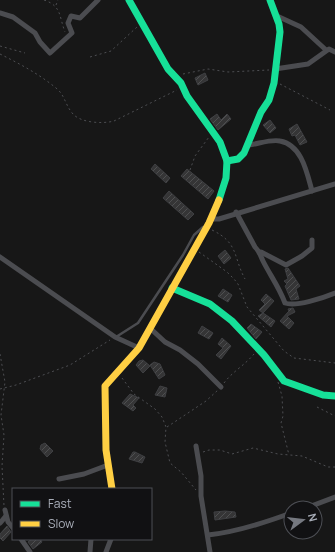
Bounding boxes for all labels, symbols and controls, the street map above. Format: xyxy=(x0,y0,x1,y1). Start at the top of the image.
legend xyxy=(12,488,152,540)
text: Fast xyxy=(48,495,72,512)
north arrow xyxy=(283,500,323,540)
text: N xyxy=(305,512,321,523)
text: Slow xyxy=(48,515,74,532)

